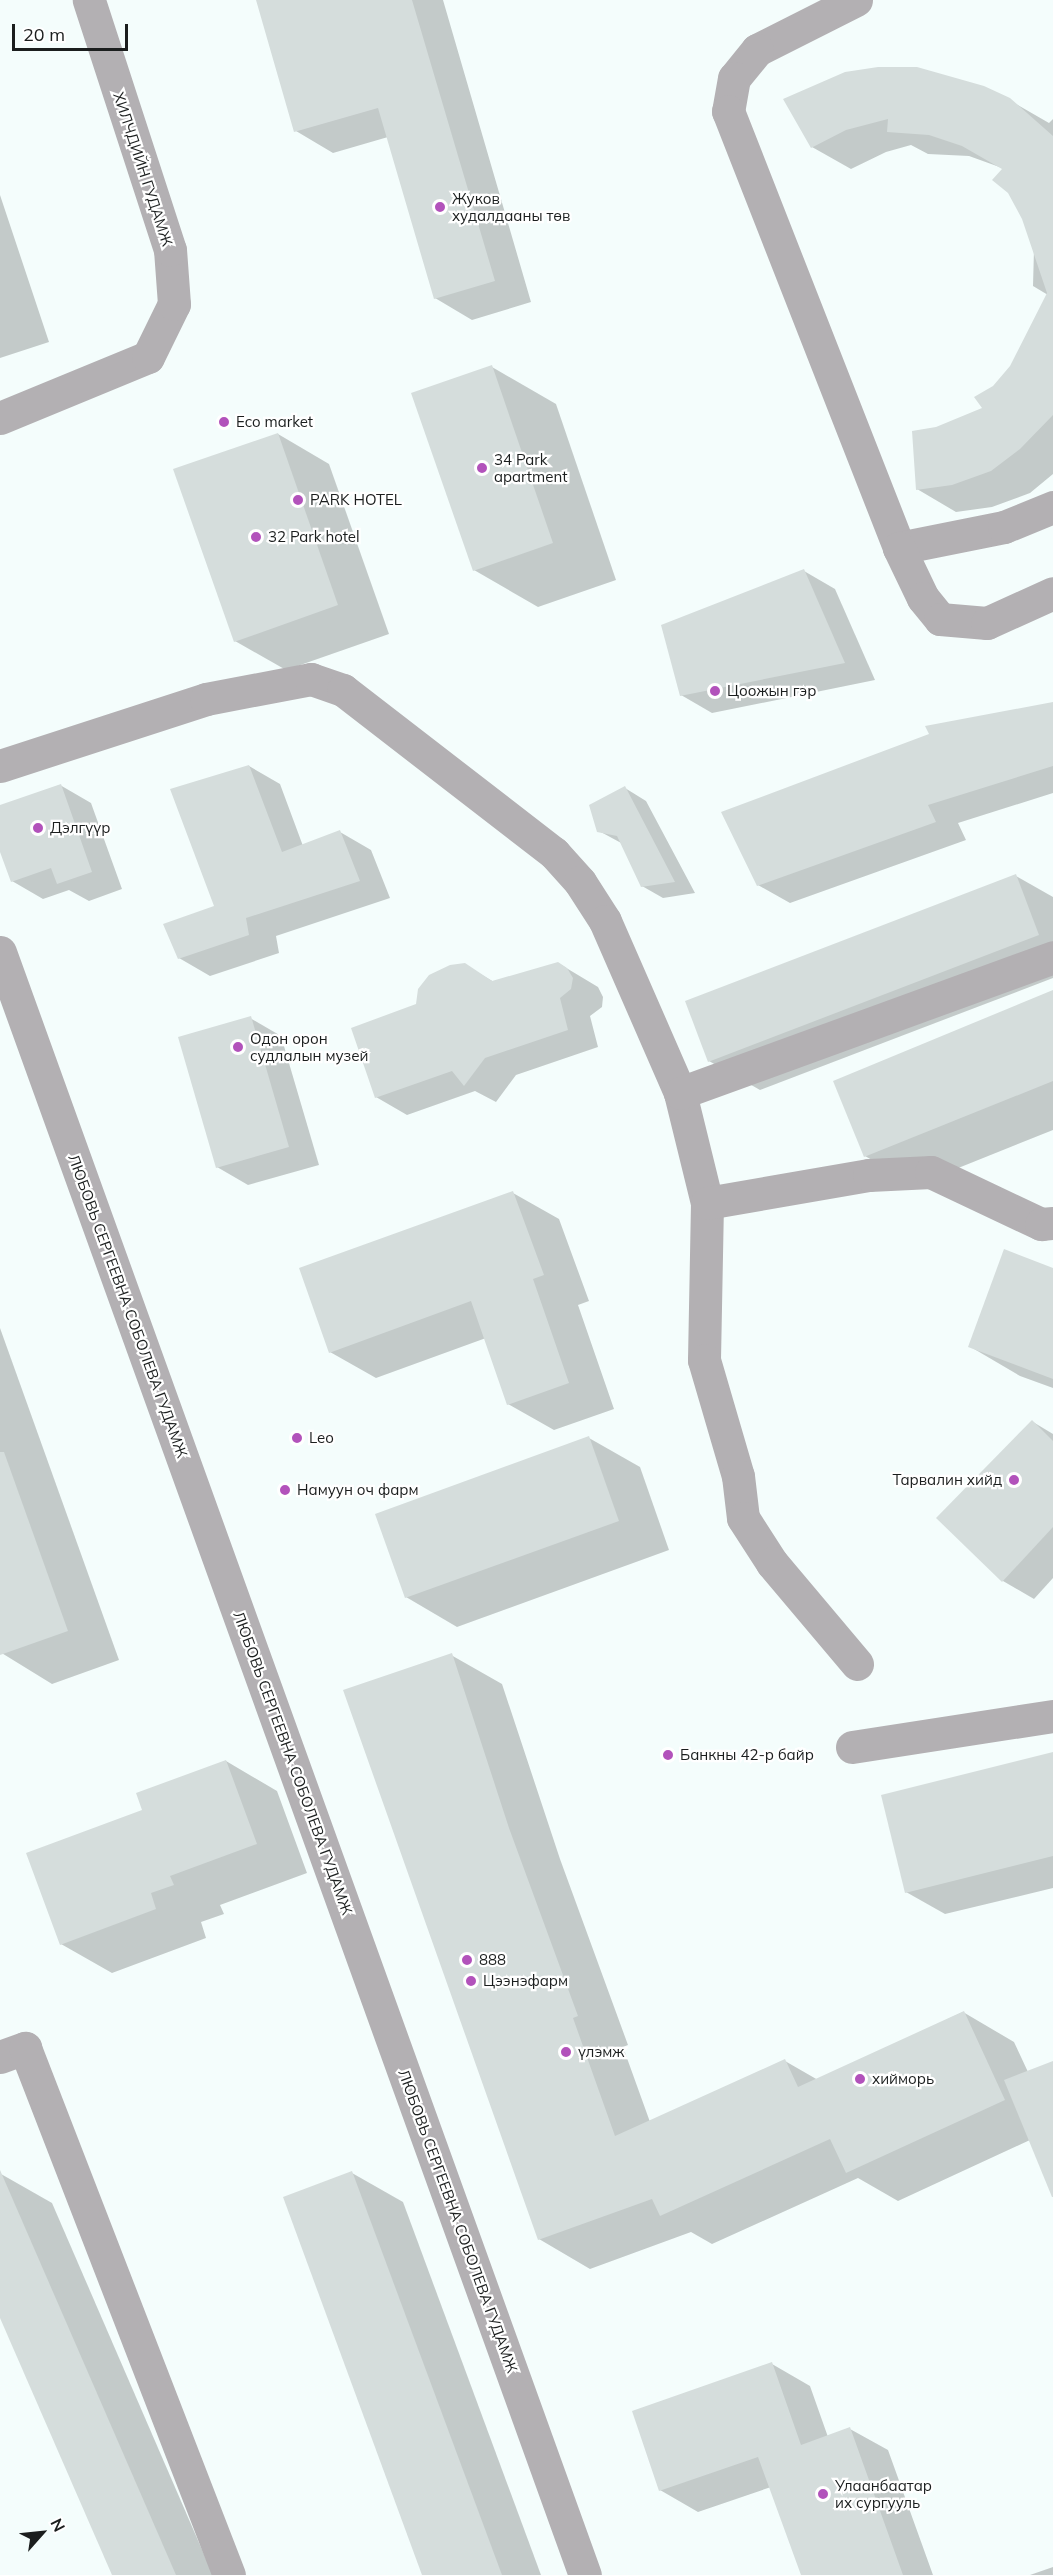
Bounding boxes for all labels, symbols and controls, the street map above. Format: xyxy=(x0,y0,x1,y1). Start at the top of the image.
scale bar xyxy=(15,12,130,50)
text: 20 m xyxy=(23,23,65,46)
street label: ХИЛЧДИЙН ГУДАМЖ xyxy=(110,90,176,248)
place label: Жуков худалдааны төв xyxy=(452,189,570,224)
marker: Жуков худалдааны төв xyxy=(433,200,447,214)
place label: Eco market xyxy=(236,413,313,431)
marker: Eco market xyxy=(217,415,231,429)
place label: 34 Park apartment xyxy=(494,450,567,485)
marker: 34 Park apartment xyxy=(475,461,489,475)
place label: PARK HOTEL xyxy=(310,491,402,509)
marker: PARK HOTEL xyxy=(291,493,305,507)
place label: 32 Park hotel xyxy=(268,528,360,546)
marker: 32 Park hotel xyxy=(249,530,263,544)
place label: Цоожын гэр xyxy=(727,682,816,700)
marker: Цоожын гэр xyxy=(708,684,722,698)
place label: Дэлгүүр xyxy=(50,819,110,837)
marker: Дэлгүүр xyxy=(31,821,45,835)
place label: Одон орон судлалын музей xyxy=(250,1029,368,1064)
marker: Одон орон судлалын музей xyxy=(231,1040,245,1054)
street label: ЛЮБОВЬ СЕРГЕЕВНА СОБОЛЕВА ГУДАМЖ xyxy=(65,1152,191,1460)
place label: Leo xyxy=(309,1429,334,1447)
marker: Leo xyxy=(290,1431,304,1445)
place label: Тарвалин хийд xyxy=(893,1471,1002,1489)
marker: Тарвалин хийд xyxy=(1007,1473,1021,1487)
place label: Намуун оч фарм xyxy=(297,1481,419,1499)
marker: Намуун оч фарм xyxy=(278,1483,292,1497)
street label: ЛЮБОВЬ СЕРГЕЕВНА СОБОЛЕВА ГУДАМЖ xyxy=(230,1609,356,1917)
place label: Банкны 42-р байр xyxy=(680,1746,814,1764)
marker: Банкны 42-р байр xyxy=(661,1748,675,1762)
place label: 888 xyxy=(479,1951,506,1969)
marker: 888 xyxy=(460,1953,474,1967)
place label: Цээнэфарм xyxy=(483,1972,568,1990)
marker: Цээнэфарм xyxy=(464,1974,478,1988)
place label: үлэмж xyxy=(578,2043,624,2061)
marker: үлэмж xyxy=(559,2045,573,2059)
street label: ЛЮБОВЬ СЕРГЕЕВНА СОБОЛЕВА ГУДАМЖ xyxy=(395,2067,521,2375)
place label: хийморь xyxy=(872,2070,934,2088)
marker: хийморь xyxy=(853,2072,867,2086)
place label: Улаанбаатар их сургууль xyxy=(835,2476,932,2511)
marker: Улаанбаатар их сургууль xyxy=(816,2487,830,2501)
north arrow xyxy=(12,2503,72,2563)
text: N xyxy=(46,2515,70,2535)

